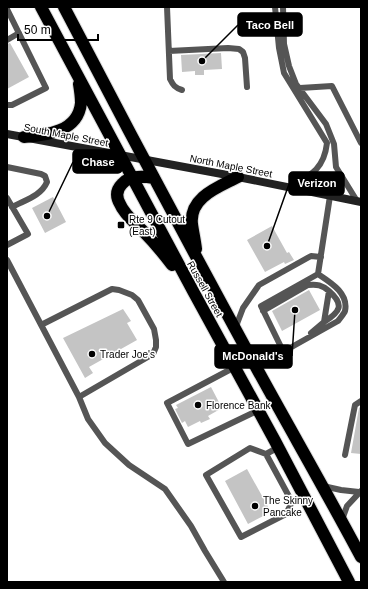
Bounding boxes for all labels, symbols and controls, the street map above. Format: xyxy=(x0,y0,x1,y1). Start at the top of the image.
callout: Taco Bell xyxy=(238,13,302,36)
scale bar xyxy=(18,16,98,42)
text: Taco Bell xyxy=(246,19,294,31)
text: 50 m xyxy=(24,23,51,37)
street label: South Maple Street xyxy=(23,121,109,149)
callout: Chase xyxy=(73,150,122,173)
street label: North Maple Street xyxy=(189,153,273,179)
text: Chase xyxy=(81,156,115,168)
callout: Verizon xyxy=(289,172,344,195)
text: Verizon xyxy=(297,177,337,189)
place label: Rte 9 Cutout (East) xyxy=(129,214,185,237)
marker: Rte 9 Cutout (East) xyxy=(116,220,126,230)
street label: Russell Street xyxy=(185,259,225,319)
callout: McDonald's xyxy=(215,345,292,368)
marker: Trader Joe's xyxy=(87,349,97,359)
place label: Trader Joe's xyxy=(100,349,155,360)
text: McDonald's xyxy=(222,350,284,362)
marker: Florence Bank xyxy=(193,400,203,410)
place label: Florence Bank xyxy=(206,400,271,411)
place label: The Skinny Pancake xyxy=(263,495,313,518)
marker: The Skinny Pancake xyxy=(250,501,260,511)

